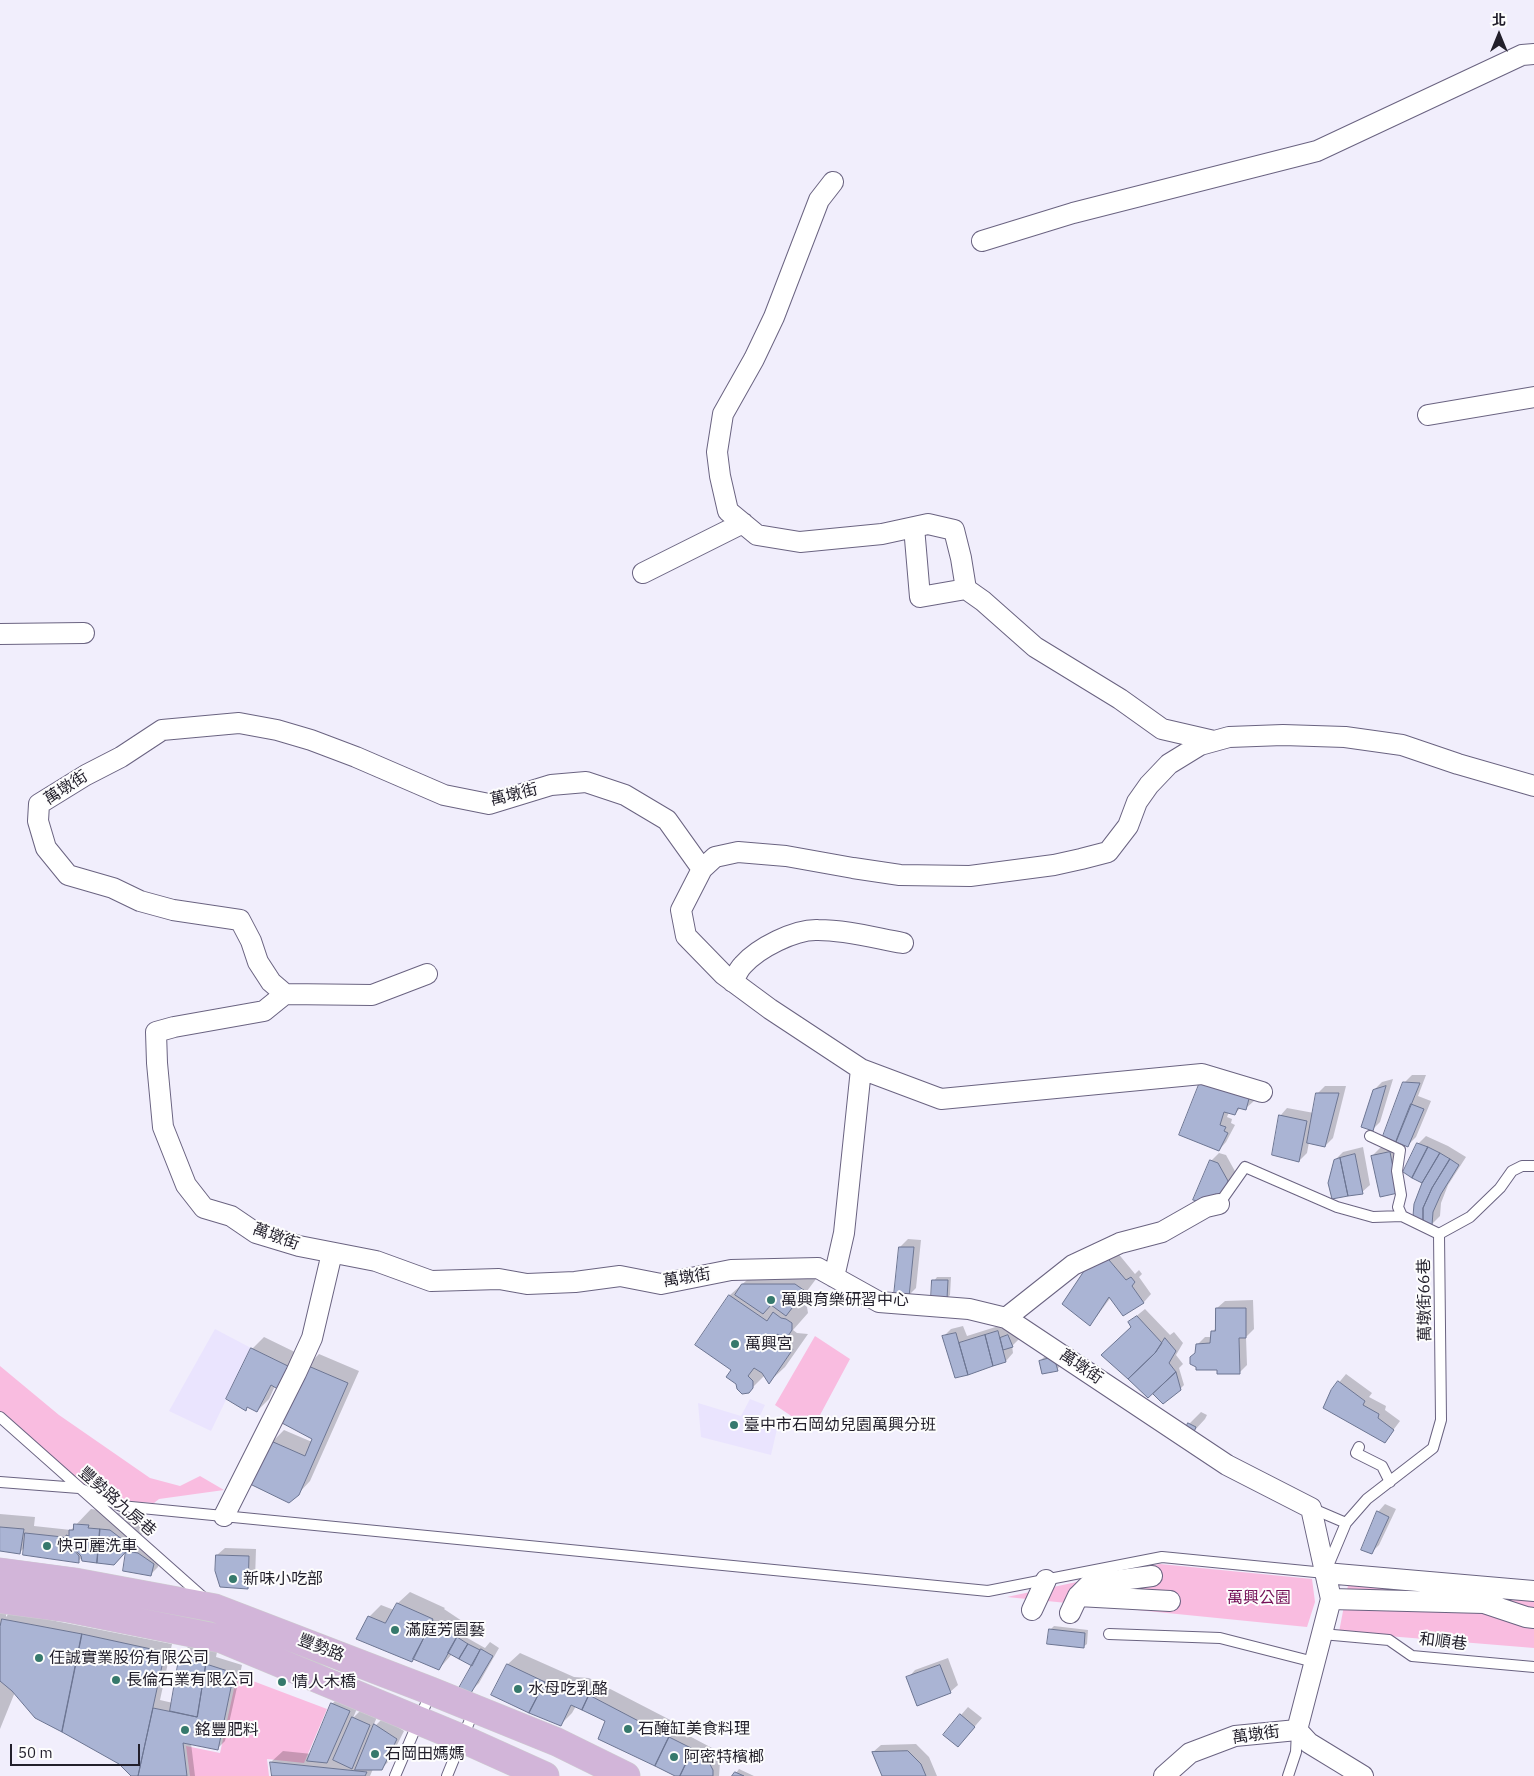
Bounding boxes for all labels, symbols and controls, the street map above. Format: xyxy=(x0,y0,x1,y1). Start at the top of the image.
north arrow xyxy=(1474,10,1524,60)
text: 北 xyxy=(1492,11,1506,29)
street label: 萬墩街 xyxy=(41,767,91,809)
street label: 萬墩街 xyxy=(488,780,540,810)
street label: 萬墩街 xyxy=(250,1220,302,1254)
street label: 萬墩街66巷 xyxy=(1415,1258,1435,1342)
street label: 萬墩街 xyxy=(662,1265,712,1291)
place label: 萬興育樂研習中心 xyxy=(781,1290,909,1310)
marker: 萬興育樂研習中心 xyxy=(765,1294,777,1306)
place label: 萬興宮 xyxy=(745,1334,793,1354)
marker: 萬興宮 xyxy=(729,1338,741,1350)
street label: 萬墩街 xyxy=(1056,1346,1106,1388)
place label: 臺中市石岡幼兒園萬興分班 xyxy=(744,1415,936,1435)
marker: 臺中市石岡幼兒園萬興分班 xyxy=(728,1419,740,1431)
street label: 豐勢路九房巷 xyxy=(74,1463,160,1541)
place label: 快可麗洗車 xyxy=(57,1536,137,1556)
marker: 快可麗洗車 xyxy=(41,1540,53,1552)
place label: 新味小吃部 xyxy=(243,1569,323,1589)
marker: 新味小吃部 xyxy=(227,1573,239,1585)
park label: 萬興公園 xyxy=(1227,1588,1291,1608)
place label: 滿庭芳園藝 xyxy=(405,1620,485,1640)
marker: 滿庭芳園藝 xyxy=(389,1624,401,1636)
street label: 豐勢路 xyxy=(295,1630,347,1666)
street label: 和順巷 xyxy=(1418,1630,1468,1654)
place label: 任誠實業股份有限公司 xyxy=(49,1648,209,1668)
marker: 任誠實業股份有限公司 xyxy=(33,1652,45,1664)
place label: 長倫石業有限公司 xyxy=(126,1670,254,1690)
place label: 情人木橋 xyxy=(292,1672,356,1692)
marker: 長倫石業有限公司 xyxy=(110,1674,122,1686)
marker: 情人木橋 xyxy=(276,1676,288,1688)
place label: 水母吃乳酪 xyxy=(528,1679,608,1699)
marker: 水母吃乳酪 xyxy=(512,1683,524,1695)
place label: 石醃缸美食料理 xyxy=(638,1719,750,1739)
place label: 銘豐肥料 xyxy=(195,1720,259,1740)
street label: 萬墩街 xyxy=(1231,1722,1281,1748)
marker: 石醃缸美食料理 xyxy=(622,1723,634,1735)
marker: 銘豐肥料 xyxy=(179,1724,191,1736)
scale bar xyxy=(12,1734,142,1766)
text: 50 m xyxy=(18,1743,53,1762)
place label: 石岡田媽媽 xyxy=(385,1744,465,1764)
place label: 阿密特檳榔 xyxy=(684,1747,764,1767)
marker: 石岡田媽媽 xyxy=(369,1748,381,1760)
marker: 阿密特檳榔 xyxy=(668,1751,680,1763)

